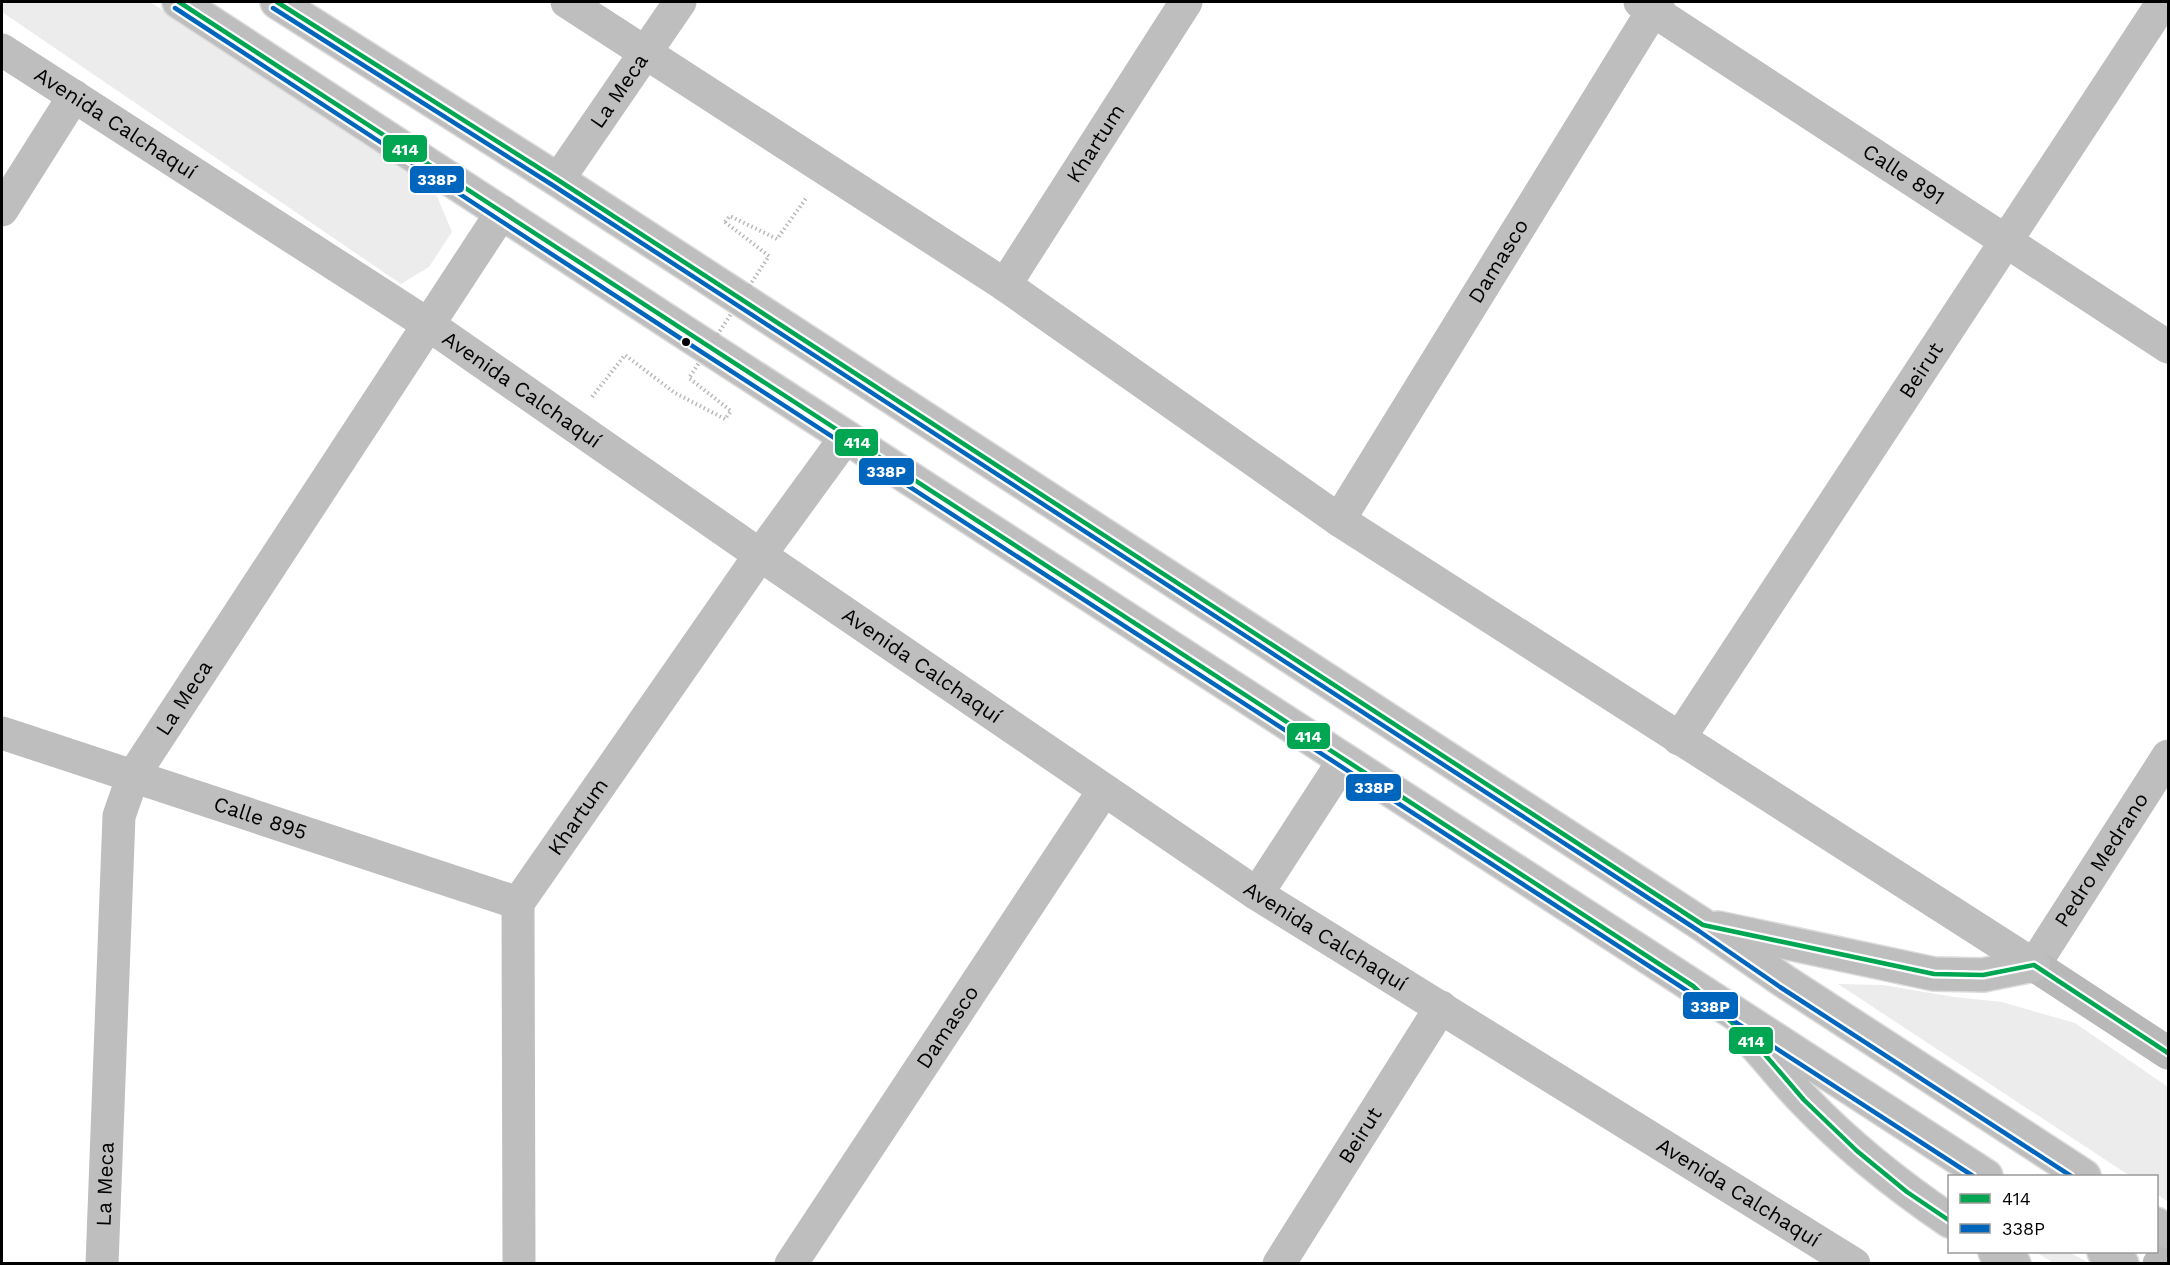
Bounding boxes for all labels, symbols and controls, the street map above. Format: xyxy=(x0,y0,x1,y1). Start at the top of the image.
street label: La Meca xyxy=(584,49,653,133)
street label: Avenida Calchaquí xyxy=(30,61,202,184)
street label: Khartum xyxy=(1061,99,1129,187)
line badge: 414 xyxy=(382,134,428,163)
street label: Calle 891 xyxy=(1858,138,1950,210)
text: 414 xyxy=(391,140,419,159)
line badge: 338P xyxy=(409,165,465,194)
text: 338P xyxy=(417,170,457,189)
street label: Damasco xyxy=(1463,214,1533,308)
street label: Avenida Calchaquí xyxy=(438,325,607,453)
unlabelled marker xyxy=(680,336,692,348)
street label: Beirut xyxy=(1893,337,1948,403)
line badge: 414 xyxy=(834,428,879,457)
text: 414 xyxy=(843,433,871,452)
line badge: 338P xyxy=(858,457,915,486)
text: 338P xyxy=(866,462,906,481)
street label: Avenida Calchaquí xyxy=(838,602,1007,728)
street label: La Meca xyxy=(150,655,217,740)
line badge: 414 xyxy=(1286,722,1331,750)
text: 414 xyxy=(1294,727,1322,746)
street label: Khartum xyxy=(542,773,613,860)
line badge: 338P xyxy=(1345,773,1402,802)
text: 338P xyxy=(1354,778,1394,797)
street label: Pedro Medrano xyxy=(2049,788,2153,932)
street label: Calle 895 xyxy=(211,791,310,845)
street label: Avenida Calchaquí xyxy=(1239,876,1412,996)
street label: Damasco xyxy=(911,980,984,1073)
line badge: 338P xyxy=(1682,991,1739,1020)
text: 338P xyxy=(1690,997,1730,1016)
line badge: 414 xyxy=(1728,1026,1774,1055)
text: 414 xyxy=(1737,1032,1765,1051)
street label: Beirut xyxy=(1333,1102,1387,1168)
street label: Avenida Calchaquí xyxy=(1652,1132,1825,1252)
street label: La Meca xyxy=(90,1141,119,1227)
legend xyxy=(1948,1175,2158,1253)
text: 414 xyxy=(2002,1188,2031,1209)
text: 338P xyxy=(2002,1218,2045,1239)

